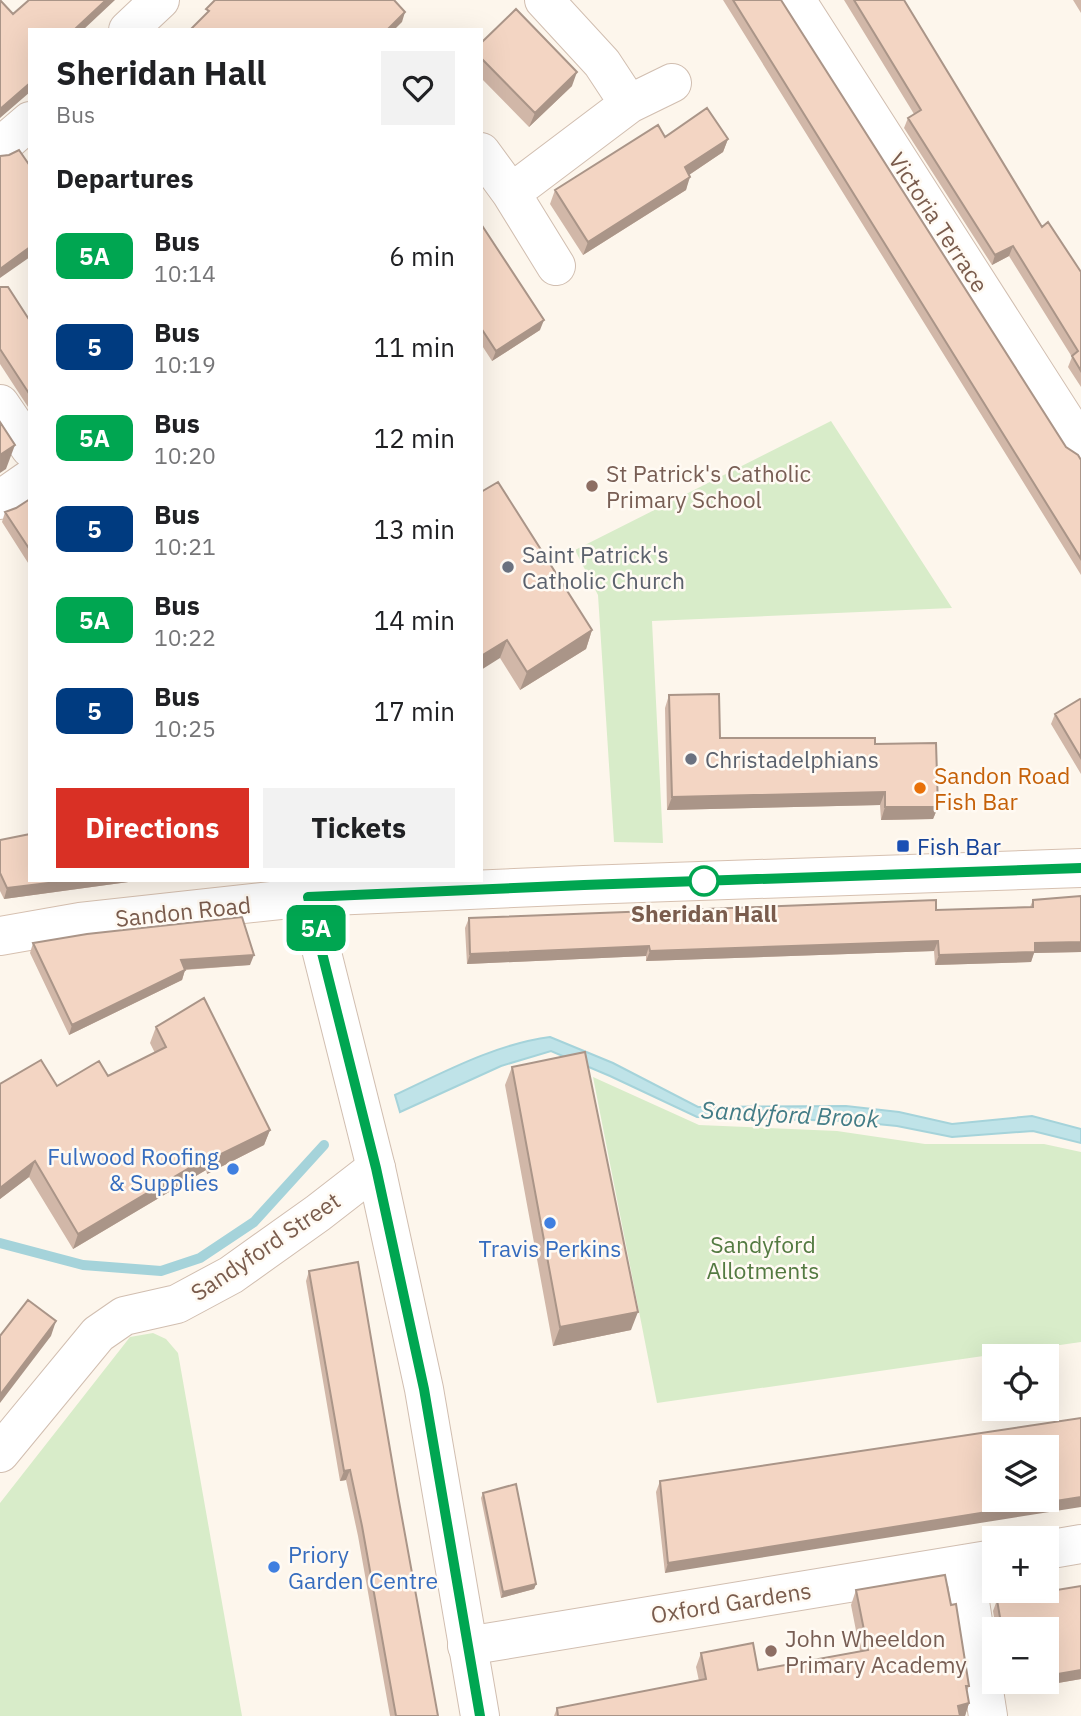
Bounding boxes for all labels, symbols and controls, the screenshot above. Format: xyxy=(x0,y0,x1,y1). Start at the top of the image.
text: Sheridan Hall xyxy=(56,51,266,94)
button: heart xyxy=(381,51,455,125)
text: Bus xyxy=(56,99,95,129)
street label: Victoria Terrace xyxy=(882,146,996,298)
text: Departures xyxy=(56,161,194,195)
text: Bus xyxy=(154,224,200,258)
text: 6 min xyxy=(389,239,455,273)
text: 5A xyxy=(79,240,110,272)
text: 10:14 xyxy=(154,258,216,288)
text: Bus xyxy=(154,315,200,349)
text: 11 min xyxy=(374,330,455,364)
text: 5 xyxy=(87,331,102,363)
text: 10:19 xyxy=(154,349,216,379)
text: Bus xyxy=(154,406,200,440)
text: 12 min xyxy=(374,421,455,455)
text: 5A xyxy=(79,422,110,454)
text: 10:20 xyxy=(154,440,216,470)
place label: St Patrick's Catholic Primary School xyxy=(606,458,811,514)
marker: St Patrick's Catholic Primary School xyxy=(584,478,600,494)
text: Bus xyxy=(154,497,200,531)
text: 13 min xyxy=(374,512,455,546)
text: 5 xyxy=(87,513,102,545)
text: 10:21 xyxy=(154,531,216,561)
place label: Saint Patrick's Catholic Church xyxy=(522,539,685,595)
marker: Saint Patrick's Catholic Church xyxy=(500,559,516,575)
text: Bus xyxy=(154,588,200,622)
text: 14 min xyxy=(374,603,455,637)
text: 5A xyxy=(79,604,110,636)
text: 10:22 xyxy=(154,622,216,652)
text: Bus xyxy=(154,679,200,713)
text: 17 min xyxy=(374,694,455,728)
text: 5 xyxy=(87,695,102,727)
text: 10:25 xyxy=(154,713,216,743)
place label: Christadelphians xyxy=(705,744,879,774)
marker: Christadelphians xyxy=(683,751,699,767)
place label: Sandon Road Fish Bar xyxy=(934,760,1070,816)
marker: Sandon Road Fish Bar xyxy=(912,780,928,796)
button: Directions xyxy=(56,788,249,868)
button: Tickets xyxy=(263,788,455,868)
place label: Fish Bar xyxy=(917,831,1002,861)
marker: Fish Bar xyxy=(895,838,911,854)
marker: Sheridan Hall xyxy=(689,866,719,896)
street label: Sandon Road xyxy=(114,889,252,933)
place label: Sheridan Hall xyxy=(631,898,777,928)
line badge: 5A xyxy=(284,905,348,951)
text: 5A xyxy=(301,912,331,944)
water label: Sandyford Brook xyxy=(700,1093,880,1135)
place label: Fulwood Roofing & Supplies xyxy=(47,1141,219,1197)
marker: Fulwood Roofing & Supplies xyxy=(225,1161,241,1177)
street label: Sandyford Street xyxy=(184,1185,346,1307)
marker: Travis Perkins xyxy=(542,1215,558,1231)
park label: Sandyford Allotments xyxy=(706,1229,820,1285)
place label: Travis Perkins xyxy=(479,1233,621,1263)
map controls xyxy=(982,1344,1059,1694)
button: locate xyxy=(982,1344,1059,1421)
button: layers xyxy=(982,1435,1059,1512)
button: + xyxy=(982,1526,1059,1603)
place label: Priory Garden Centre xyxy=(288,1539,438,1595)
marker: Priory Garden Centre xyxy=(266,1559,282,1575)
street label: Oxford Gardens xyxy=(649,1575,813,1629)
button: − xyxy=(982,1617,1059,1694)
place label: John Wheeldon Primary Academy xyxy=(785,1623,967,1679)
marker: John Wheeldon Primary Academy xyxy=(763,1643,779,1659)

